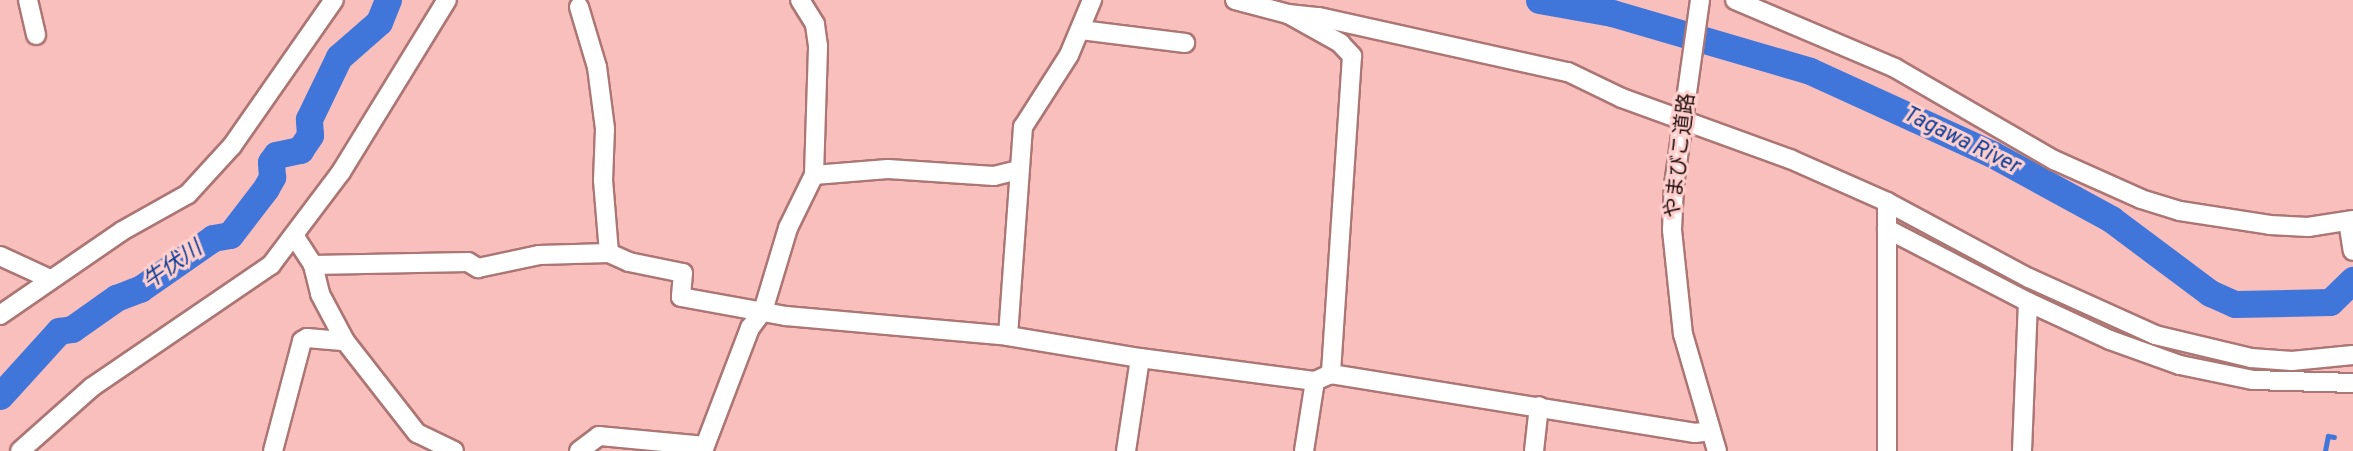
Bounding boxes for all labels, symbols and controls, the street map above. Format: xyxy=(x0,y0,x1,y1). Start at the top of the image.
street label: やまびこ道路 xyxy=(1661,92,1701,220)
water label: Tagawa River xyxy=(1898,101,2024,181)
water label: 牛伏川 xyxy=(138,236,208,296)

